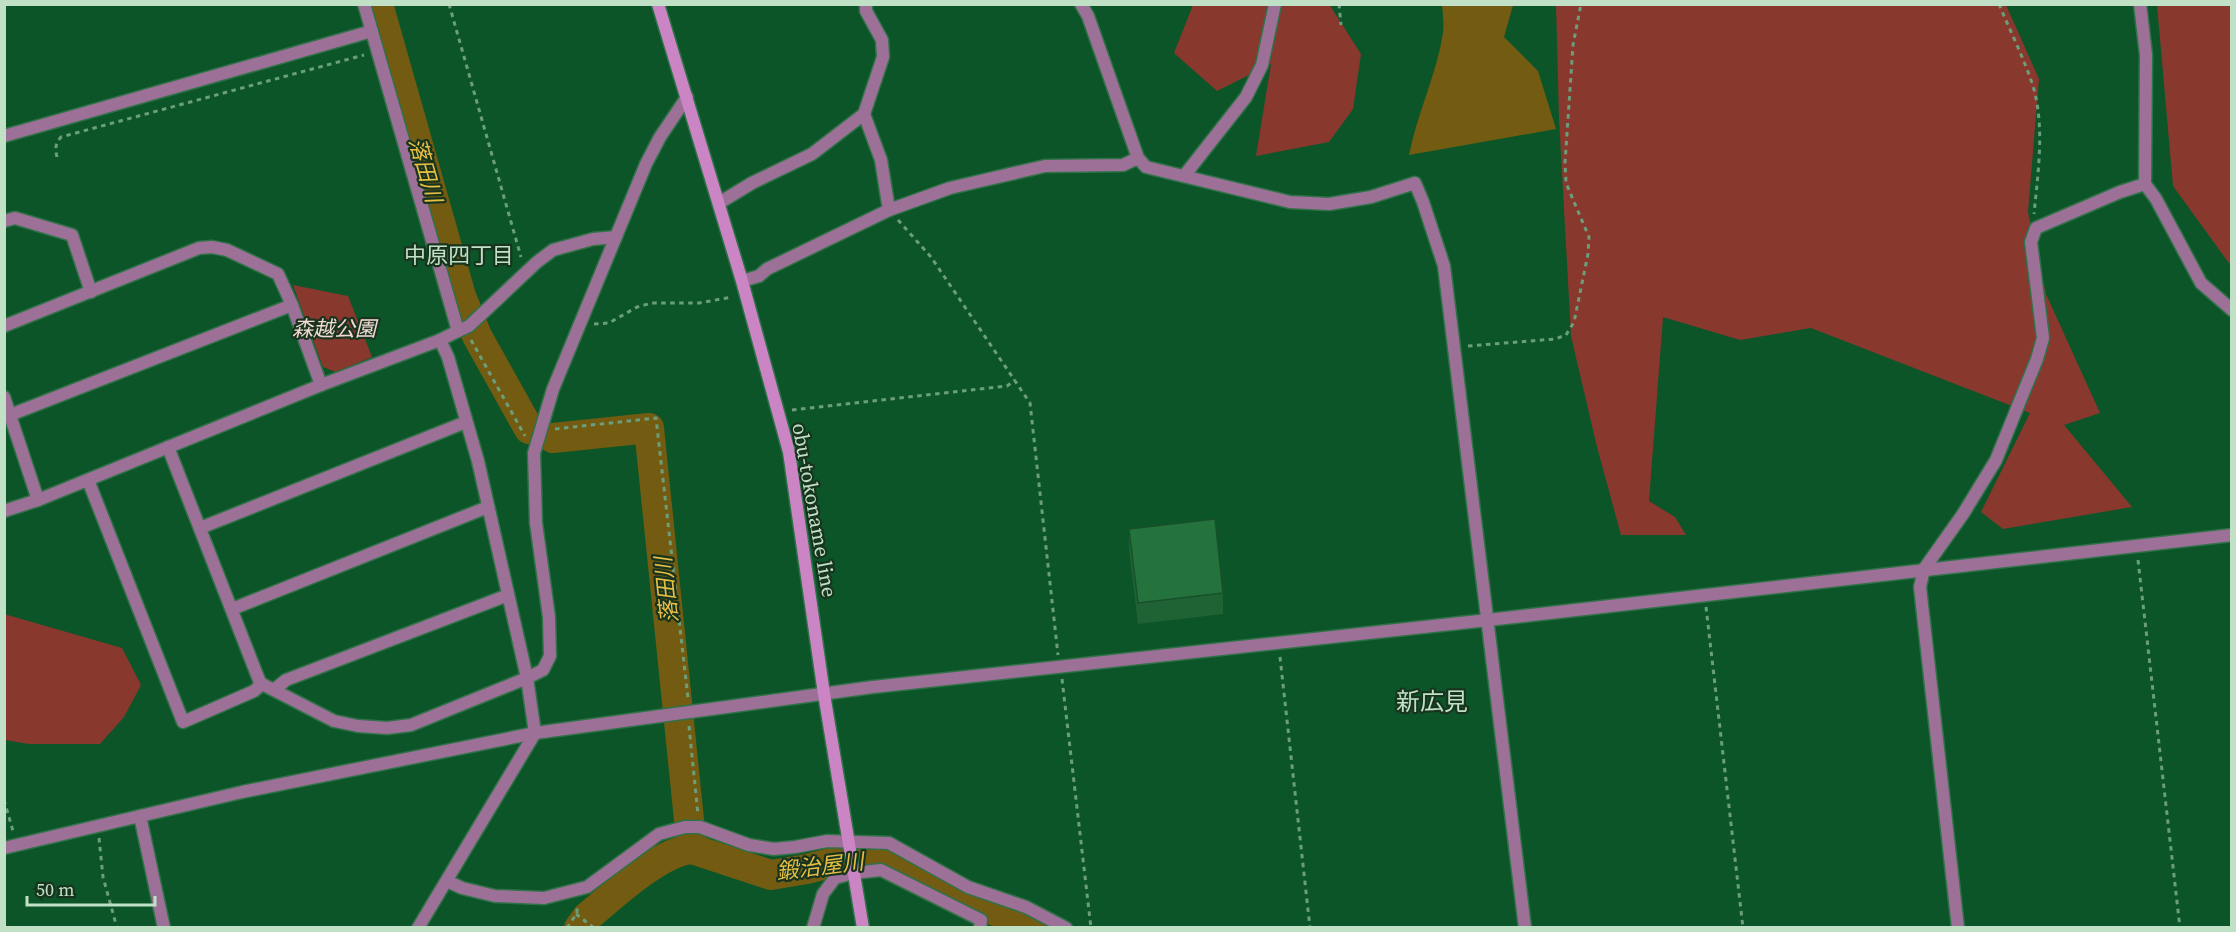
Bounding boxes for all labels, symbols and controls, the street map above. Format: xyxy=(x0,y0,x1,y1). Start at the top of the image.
water label: 落田川 xyxy=(402,134,450,208)
district label: 中原四丁目 xyxy=(404,240,514,270)
park label: 森越公園 xyxy=(292,314,379,343)
street label: obu-tokoname line xyxy=(785,421,845,599)
water label: 落田川 xyxy=(647,554,684,624)
district label: 新広見 xyxy=(1396,685,1468,718)
water label: 鍛治屋川 xyxy=(774,846,867,886)
scale bar xyxy=(27,869,154,907)
text: 50 m xyxy=(36,877,74,902)

